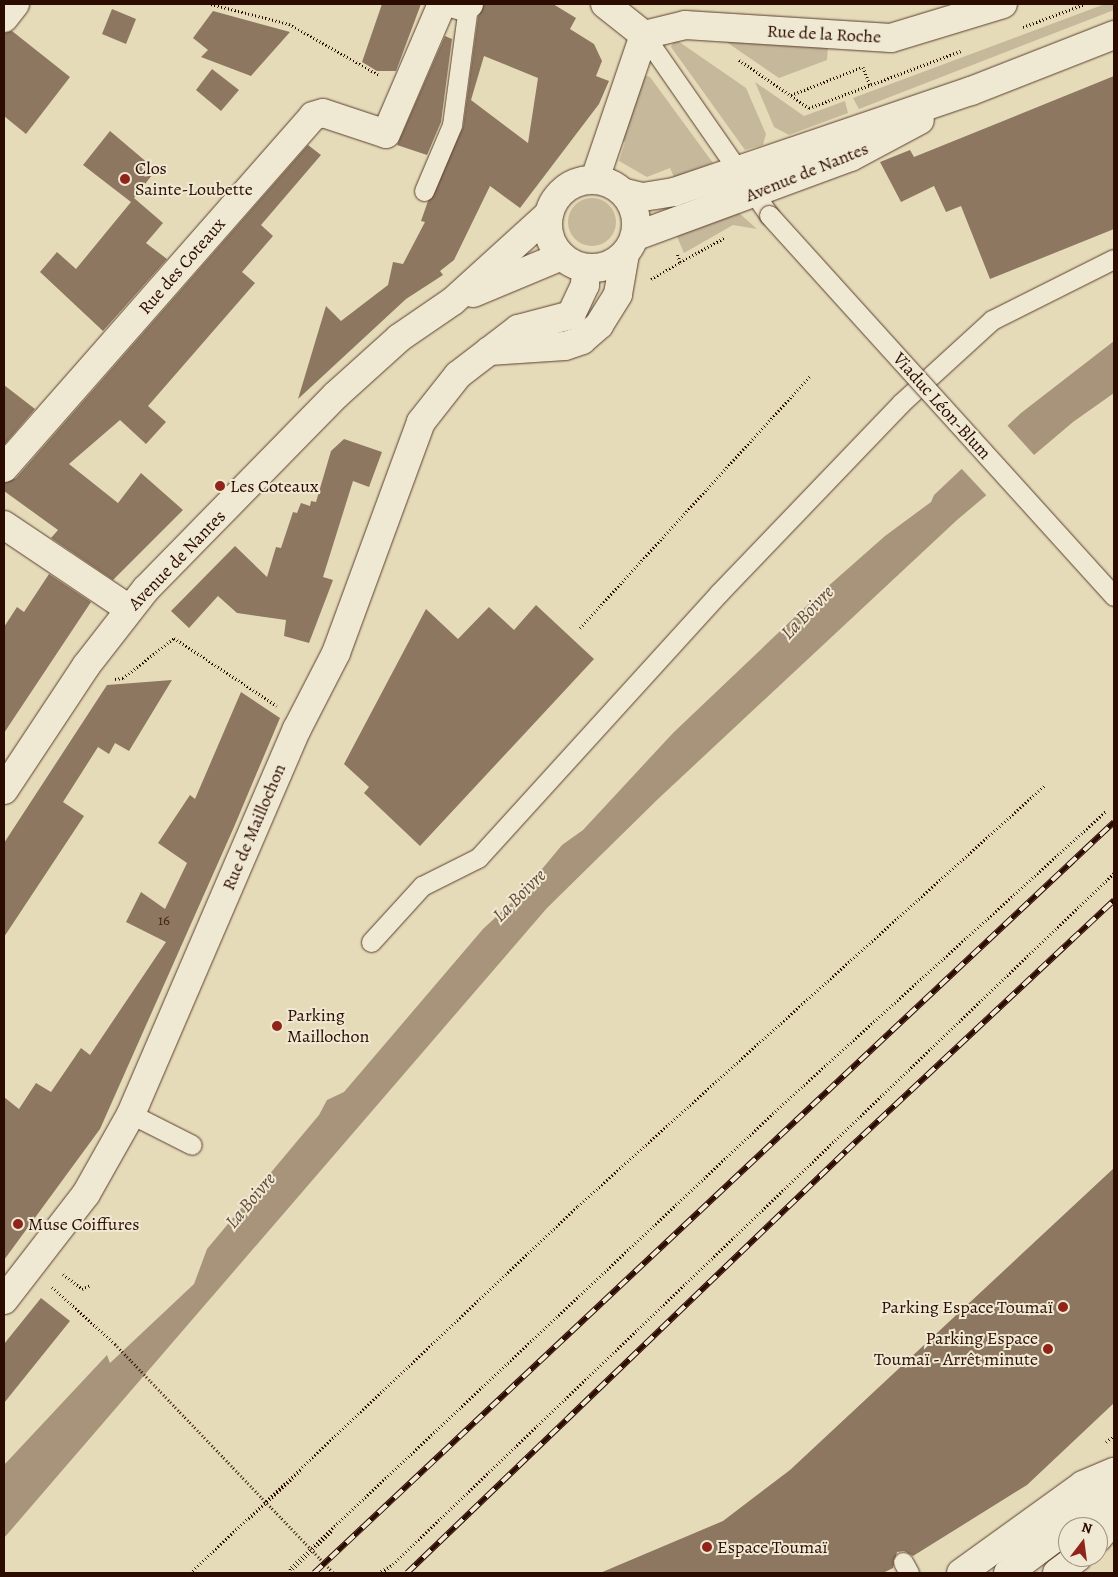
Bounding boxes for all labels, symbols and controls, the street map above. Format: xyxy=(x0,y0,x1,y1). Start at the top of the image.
street label: Rue de la Roche xyxy=(766,20,882,48)
street label: Avenue de Nantes xyxy=(742,138,872,206)
place label: Clos Sainte-Loubette xyxy=(135,158,253,200)
marker: Clos Sainte-Loubette xyxy=(119,173,131,185)
street label: Rue des Coteaux xyxy=(134,213,230,319)
street label: Viaduc Léon-Blum xyxy=(888,348,996,464)
place label: Les Coteaux xyxy=(230,475,319,497)
marker: Les Coteaux xyxy=(214,480,226,492)
street label: Avenue de Nantes xyxy=(124,506,230,614)
water label: La Boivre xyxy=(777,581,839,645)
street label: Rue de Maillochon xyxy=(218,760,290,894)
water label: La Boivre xyxy=(489,865,551,927)
house number: 16 xyxy=(158,912,170,930)
place label: Parking Maillochon xyxy=(287,1005,369,1048)
marker: Parking Maillochon xyxy=(271,1020,283,1032)
water label: La Boivre xyxy=(221,1168,281,1234)
place label: Muse Coiffures xyxy=(28,1213,140,1235)
marker: Muse Coiffures xyxy=(12,1218,24,1230)
place label: Parking Espace Toumaï xyxy=(881,1296,1053,1318)
marker: Parking Espace Toumaï xyxy=(1057,1301,1069,1313)
place label: Parking Espace Toumaï - Arrêt minute xyxy=(873,1328,1038,1370)
marker: Parking Espace Toumaï - Arrêt minute xyxy=(1042,1343,1054,1355)
north arrow xyxy=(1058,1517,1108,1567)
text: N xyxy=(1079,1517,1094,1538)
place label: Espace Toumaï xyxy=(717,1536,828,1558)
marker: Espace Toumaï xyxy=(701,1541,713,1553)

